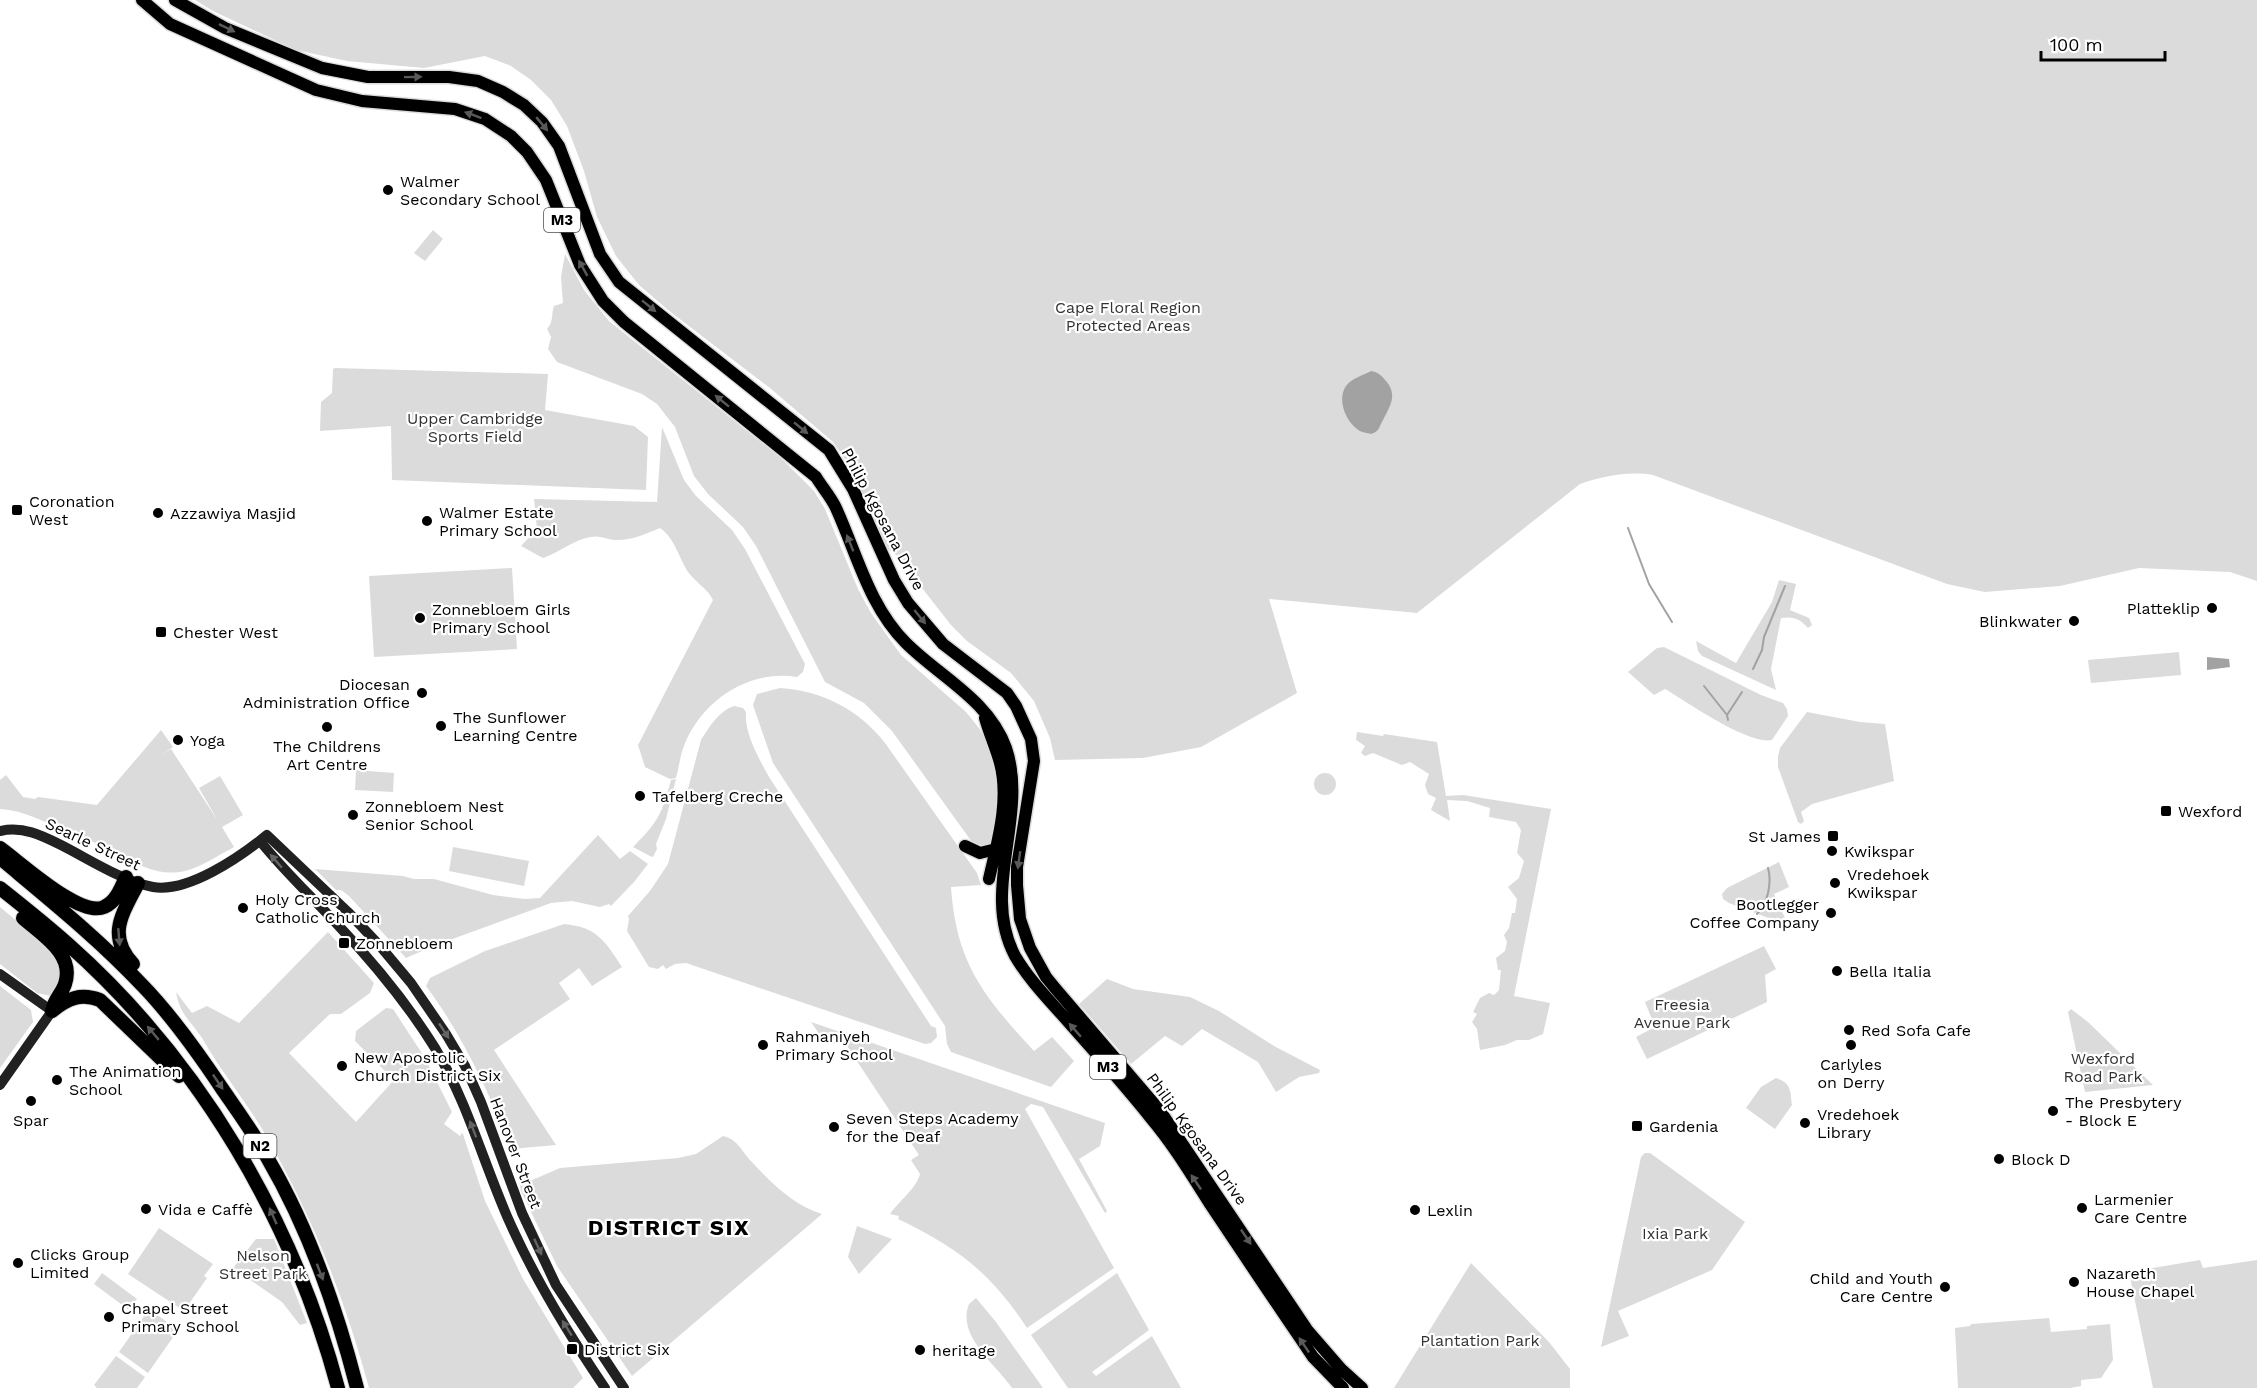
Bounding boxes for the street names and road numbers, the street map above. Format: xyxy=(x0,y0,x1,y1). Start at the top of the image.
road number: M3 xyxy=(544,208,580,232)
street label: Philip Kgosana Drive xyxy=(837,445,929,593)
street label: Searle Street xyxy=(42,814,144,874)
road number: M3 xyxy=(1090,1055,1126,1079)
street label: Philip Kgosana Drive xyxy=(1143,1069,1251,1209)
street label: Hanover Street xyxy=(486,1095,546,1212)
road number: N2 xyxy=(244,1134,276,1158)

